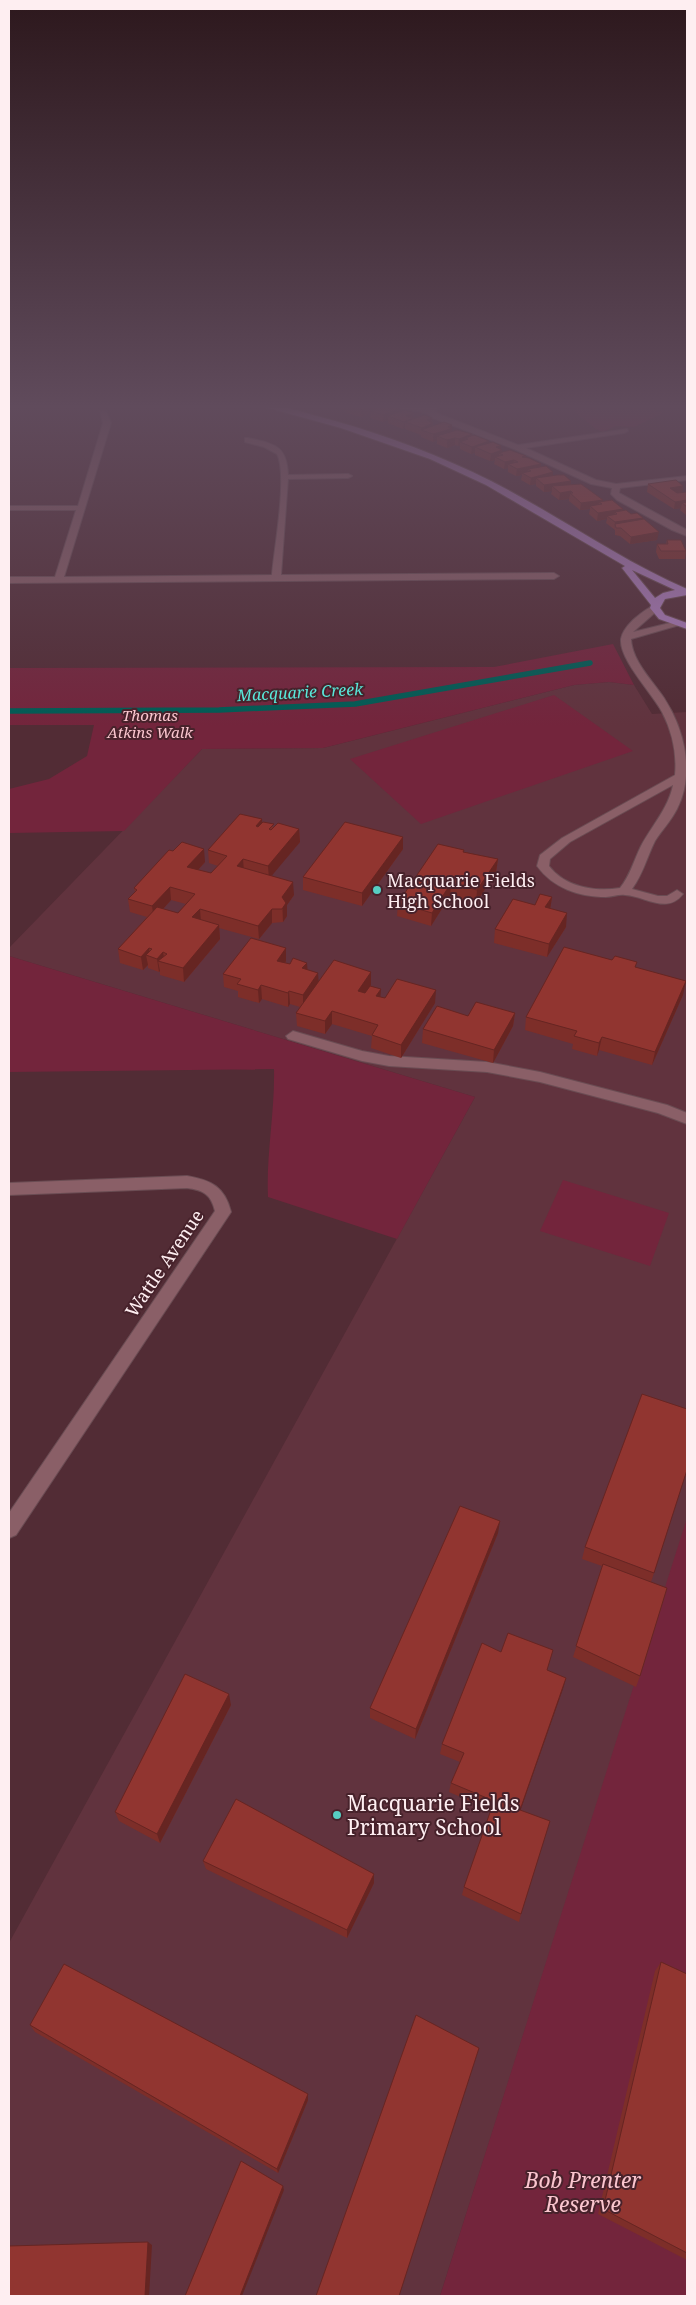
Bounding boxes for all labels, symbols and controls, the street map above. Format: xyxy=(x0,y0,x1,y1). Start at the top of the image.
water label: Macquarie Creek xyxy=(235,678,365,706)
park label: Thomas Atkins Walk xyxy=(106,705,193,742)
place label: Macquarie Fields High School xyxy=(387,868,535,913)
marker: Macquarie Fields High School xyxy=(371,884,383,896)
street label: Wattle Avenue xyxy=(119,1205,209,1321)
place label: Macquarie Fields Primary School xyxy=(347,1789,519,1841)
marker: Macquarie Fields Primary School xyxy=(331,1809,343,1821)
park label: Bob Prenter Reserve xyxy=(524,2166,641,2218)

